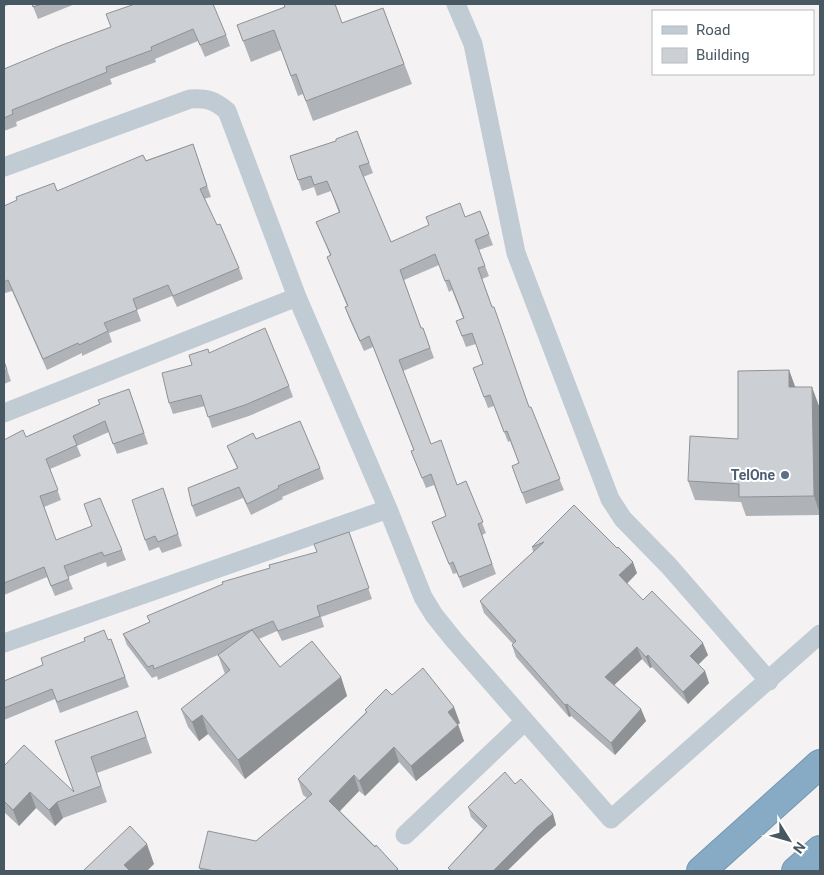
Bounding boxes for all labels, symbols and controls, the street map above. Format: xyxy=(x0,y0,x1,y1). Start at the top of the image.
legend xyxy=(652,10,814,75)
text: Road xyxy=(696,21,730,39)
text: Building xyxy=(696,46,750,64)
place label: TelOne xyxy=(731,467,775,483)
marker: TelOne xyxy=(779,469,791,481)
north arrow xyxy=(764,815,814,865)
text: N xyxy=(790,839,809,857)

